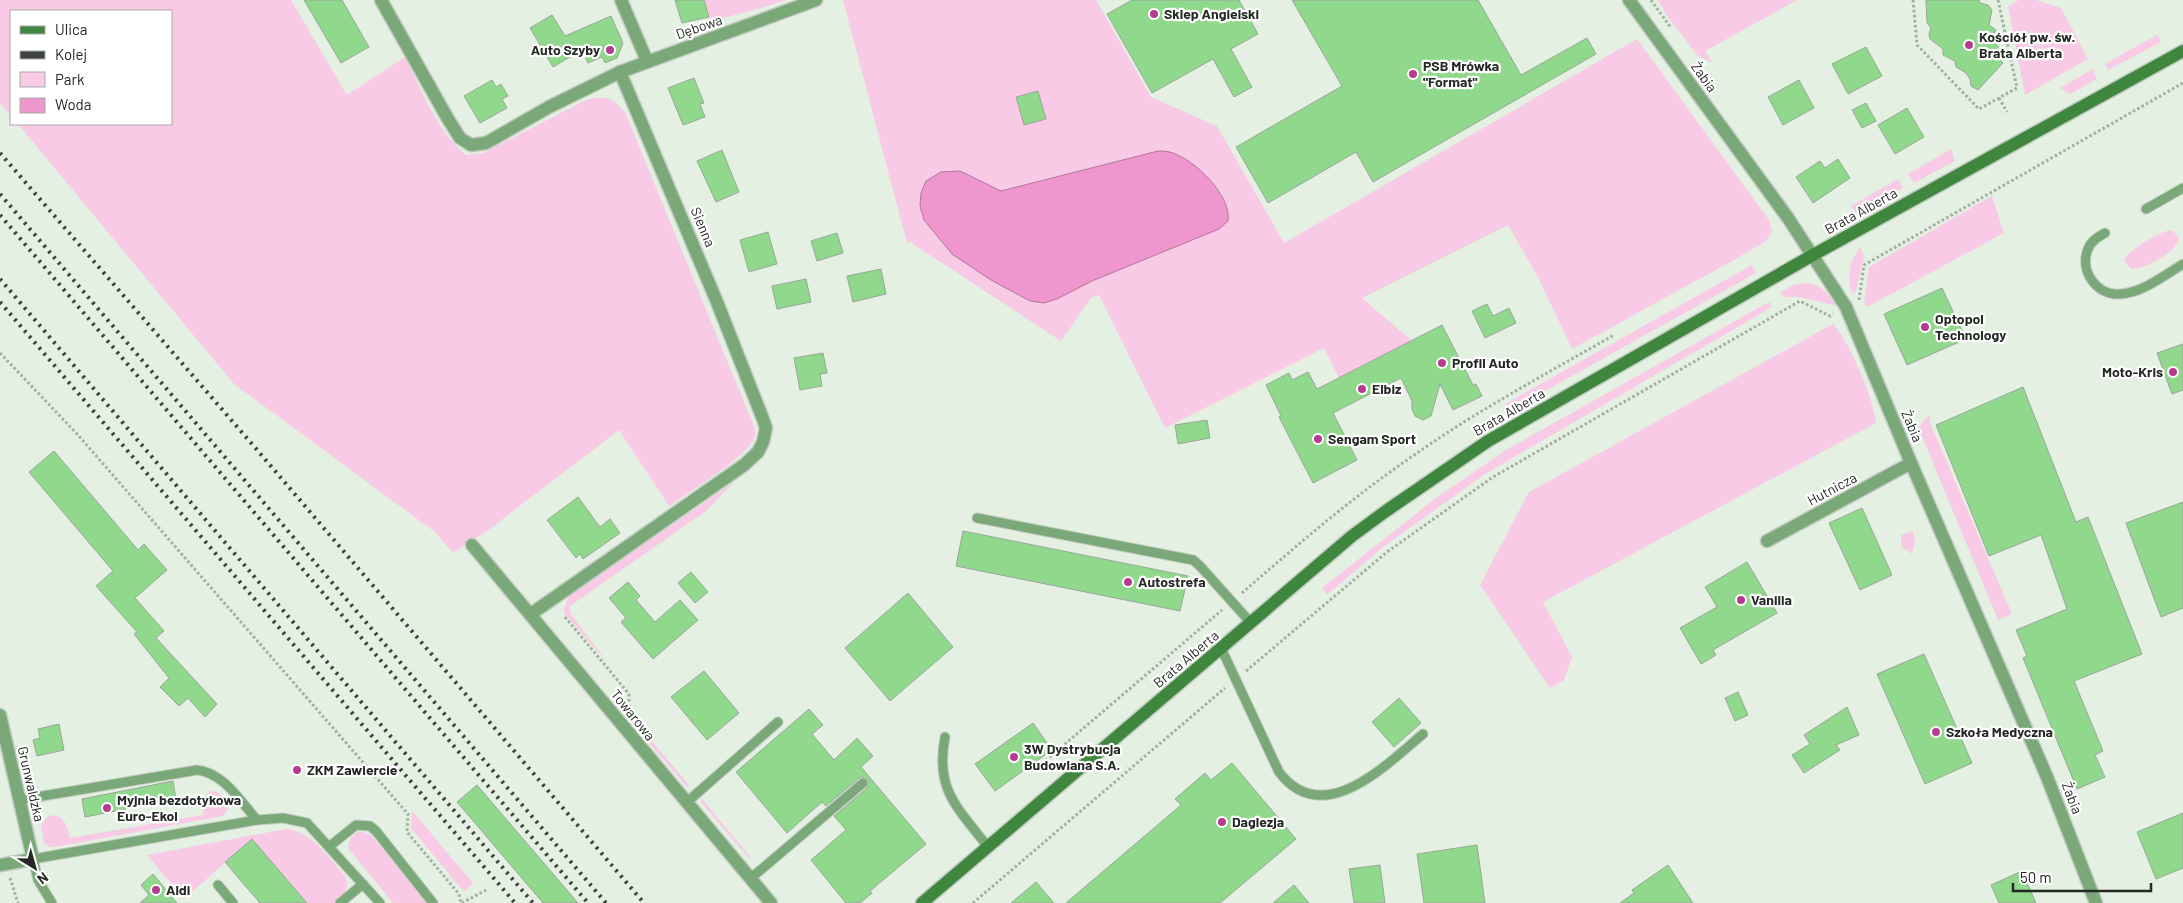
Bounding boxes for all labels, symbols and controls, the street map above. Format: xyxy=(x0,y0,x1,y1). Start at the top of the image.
place label: Sklep Angielski xyxy=(1164,5,1259,22)
marker: Sklep Angielski xyxy=(1148,8,1160,20)
legend xyxy=(10,10,172,125)
street label: Dębowa xyxy=(673,11,724,42)
text: Ulica xyxy=(55,20,87,38)
place label: Kościół pw. św. Brata Alberta xyxy=(1979,28,2075,61)
marker: Kościół pw. św. Brata Alberta xyxy=(1963,39,1975,51)
place label: Auto Szyby xyxy=(531,41,600,58)
marker: Auto Szyby xyxy=(604,44,616,56)
text: Kolej xyxy=(55,45,87,63)
place label: PSB Mrówka "Format" xyxy=(1423,57,1499,90)
street label: Żabia xyxy=(1688,58,1721,95)
marker: PSB Mrówka "Format" xyxy=(1407,68,1419,80)
text: Park xyxy=(55,70,85,88)
text: Woda xyxy=(55,95,91,113)
street label: Brata Alberta xyxy=(1822,184,1900,237)
street label: Sienna xyxy=(688,204,719,249)
place label: Optopol Technology xyxy=(1935,310,2006,343)
marker: Optopol Technology xyxy=(1919,321,1931,333)
place label: Profil Auto xyxy=(1452,354,1519,371)
marker: Profil Auto xyxy=(1436,357,1448,369)
place label: Moto-Kris xyxy=(2102,363,2163,380)
marker: Moto-Kris xyxy=(2167,366,2179,378)
place label: Elbiz xyxy=(1372,380,1402,397)
marker: Elbiz xyxy=(1356,383,1368,395)
street label: Brata Alberta xyxy=(1470,384,1548,439)
street label: Żabia xyxy=(1898,407,1927,444)
place label: Sengam Sport xyxy=(1328,430,1416,447)
marker: Sengam Sport xyxy=(1312,433,1324,445)
street label: Hutnicza xyxy=(1804,468,1859,509)
place label: Autostrefa xyxy=(1138,573,1206,590)
marker: Autostrefa xyxy=(1122,576,1134,588)
place label: Vanilia xyxy=(1751,591,1792,608)
marker: Vanilia xyxy=(1735,594,1747,606)
street label: Brata Alberta xyxy=(1149,626,1222,691)
street label: Towarowa xyxy=(608,686,659,744)
place label: Szkoła Medyczna xyxy=(1946,723,2053,740)
marker: Szkoła Medyczna xyxy=(1930,726,1942,738)
place label: 3W Dystrybucja Budowlana S.A. xyxy=(1024,740,1121,773)
street label: Grunwaldzka xyxy=(15,745,48,823)
marker: 3W Dystrybucja Budowlana S.A. xyxy=(1008,751,1020,763)
place label: ZKM Zawiercie xyxy=(307,761,398,778)
marker: ZKM Zawiercie xyxy=(291,764,303,776)
street label: Żabia xyxy=(2059,779,2086,816)
place label: Myjnia bezdotykowa Euro-Ekol xyxy=(117,791,241,824)
marker: Myjnia bezdotykowa Euro-Ekol xyxy=(101,802,113,814)
place label: Daglezja xyxy=(1232,813,1284,830)
marker: Daglezja xyxy=(1216,816,1228,828)
north arrow xyxy=(10,843,60,893)
scale bar xyxy=(2013,860,2150,892)
text: 50 m xyxy=(2020,868,2052,886)
text: N xyxy=(34,869,52,888)
place label: Aldi xyxy=(166,881,190,898)
marker: Aldi xyxy=(150,884,162,896)

